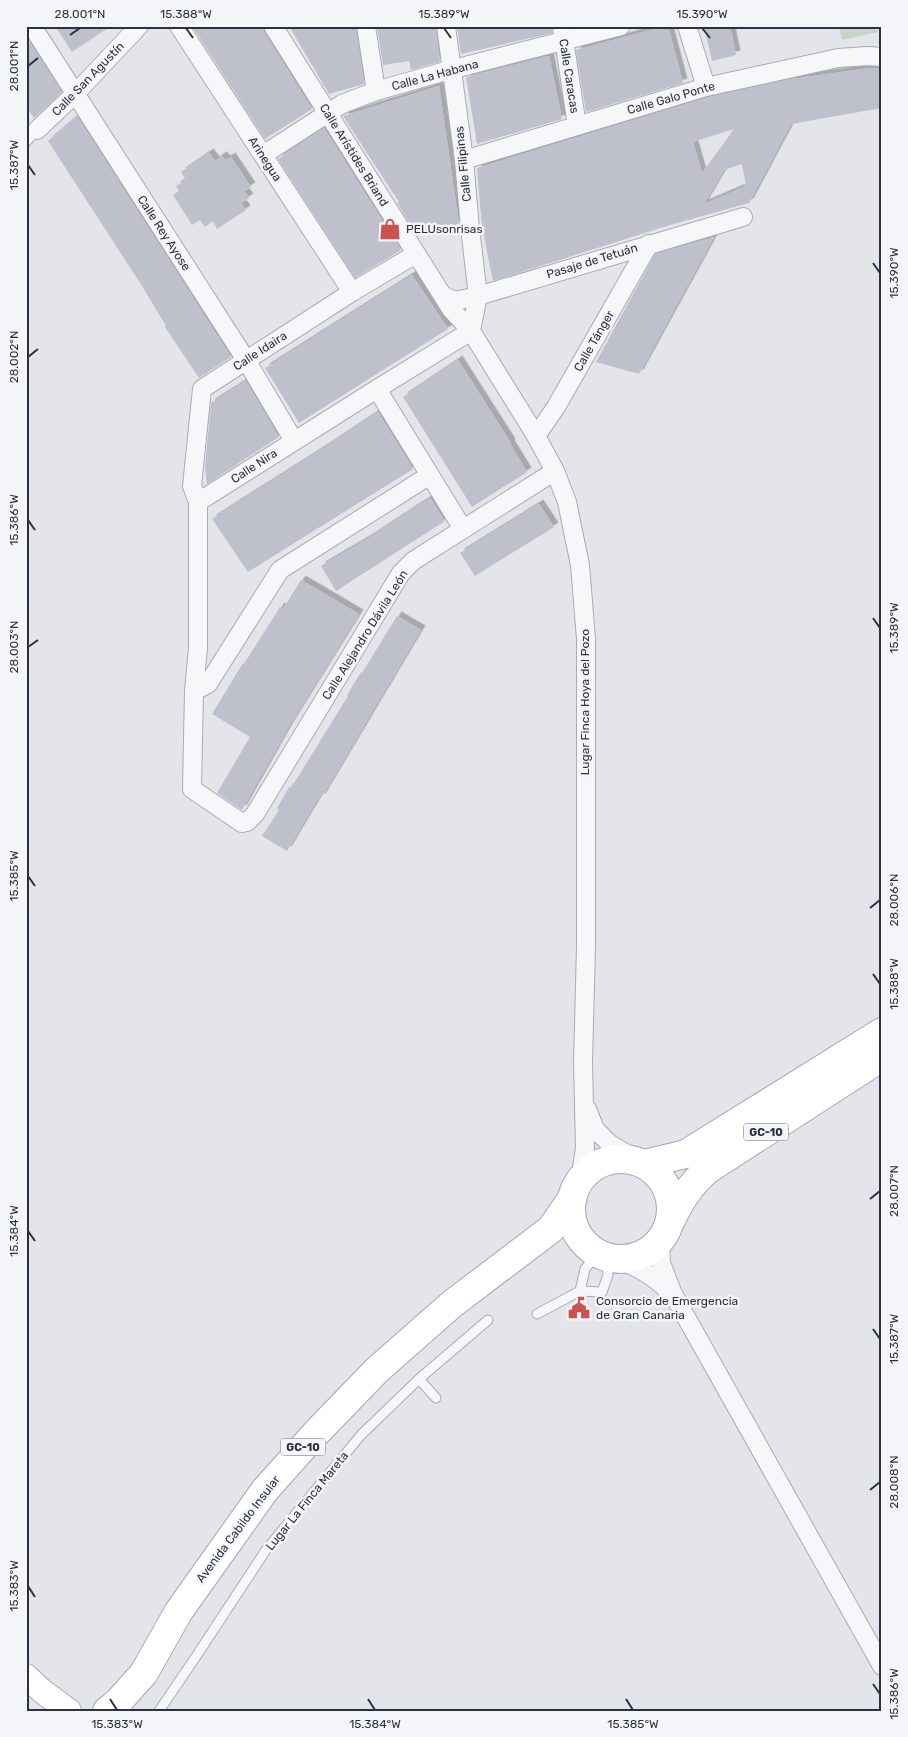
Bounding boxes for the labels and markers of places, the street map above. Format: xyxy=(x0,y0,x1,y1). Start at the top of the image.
shop icon: PELUsonrisas xyxy=(377,216,403,242)
place label: PELUsonrisas xyxy=(406,222,483,236)
place label: Consorcio de Emergencia de Gran Canaria xyxy=(596,1294,738,1322)
public building icon: Consorcio de Emergencia de Gran Canaria xyxy=(566,1295,592,1321)

